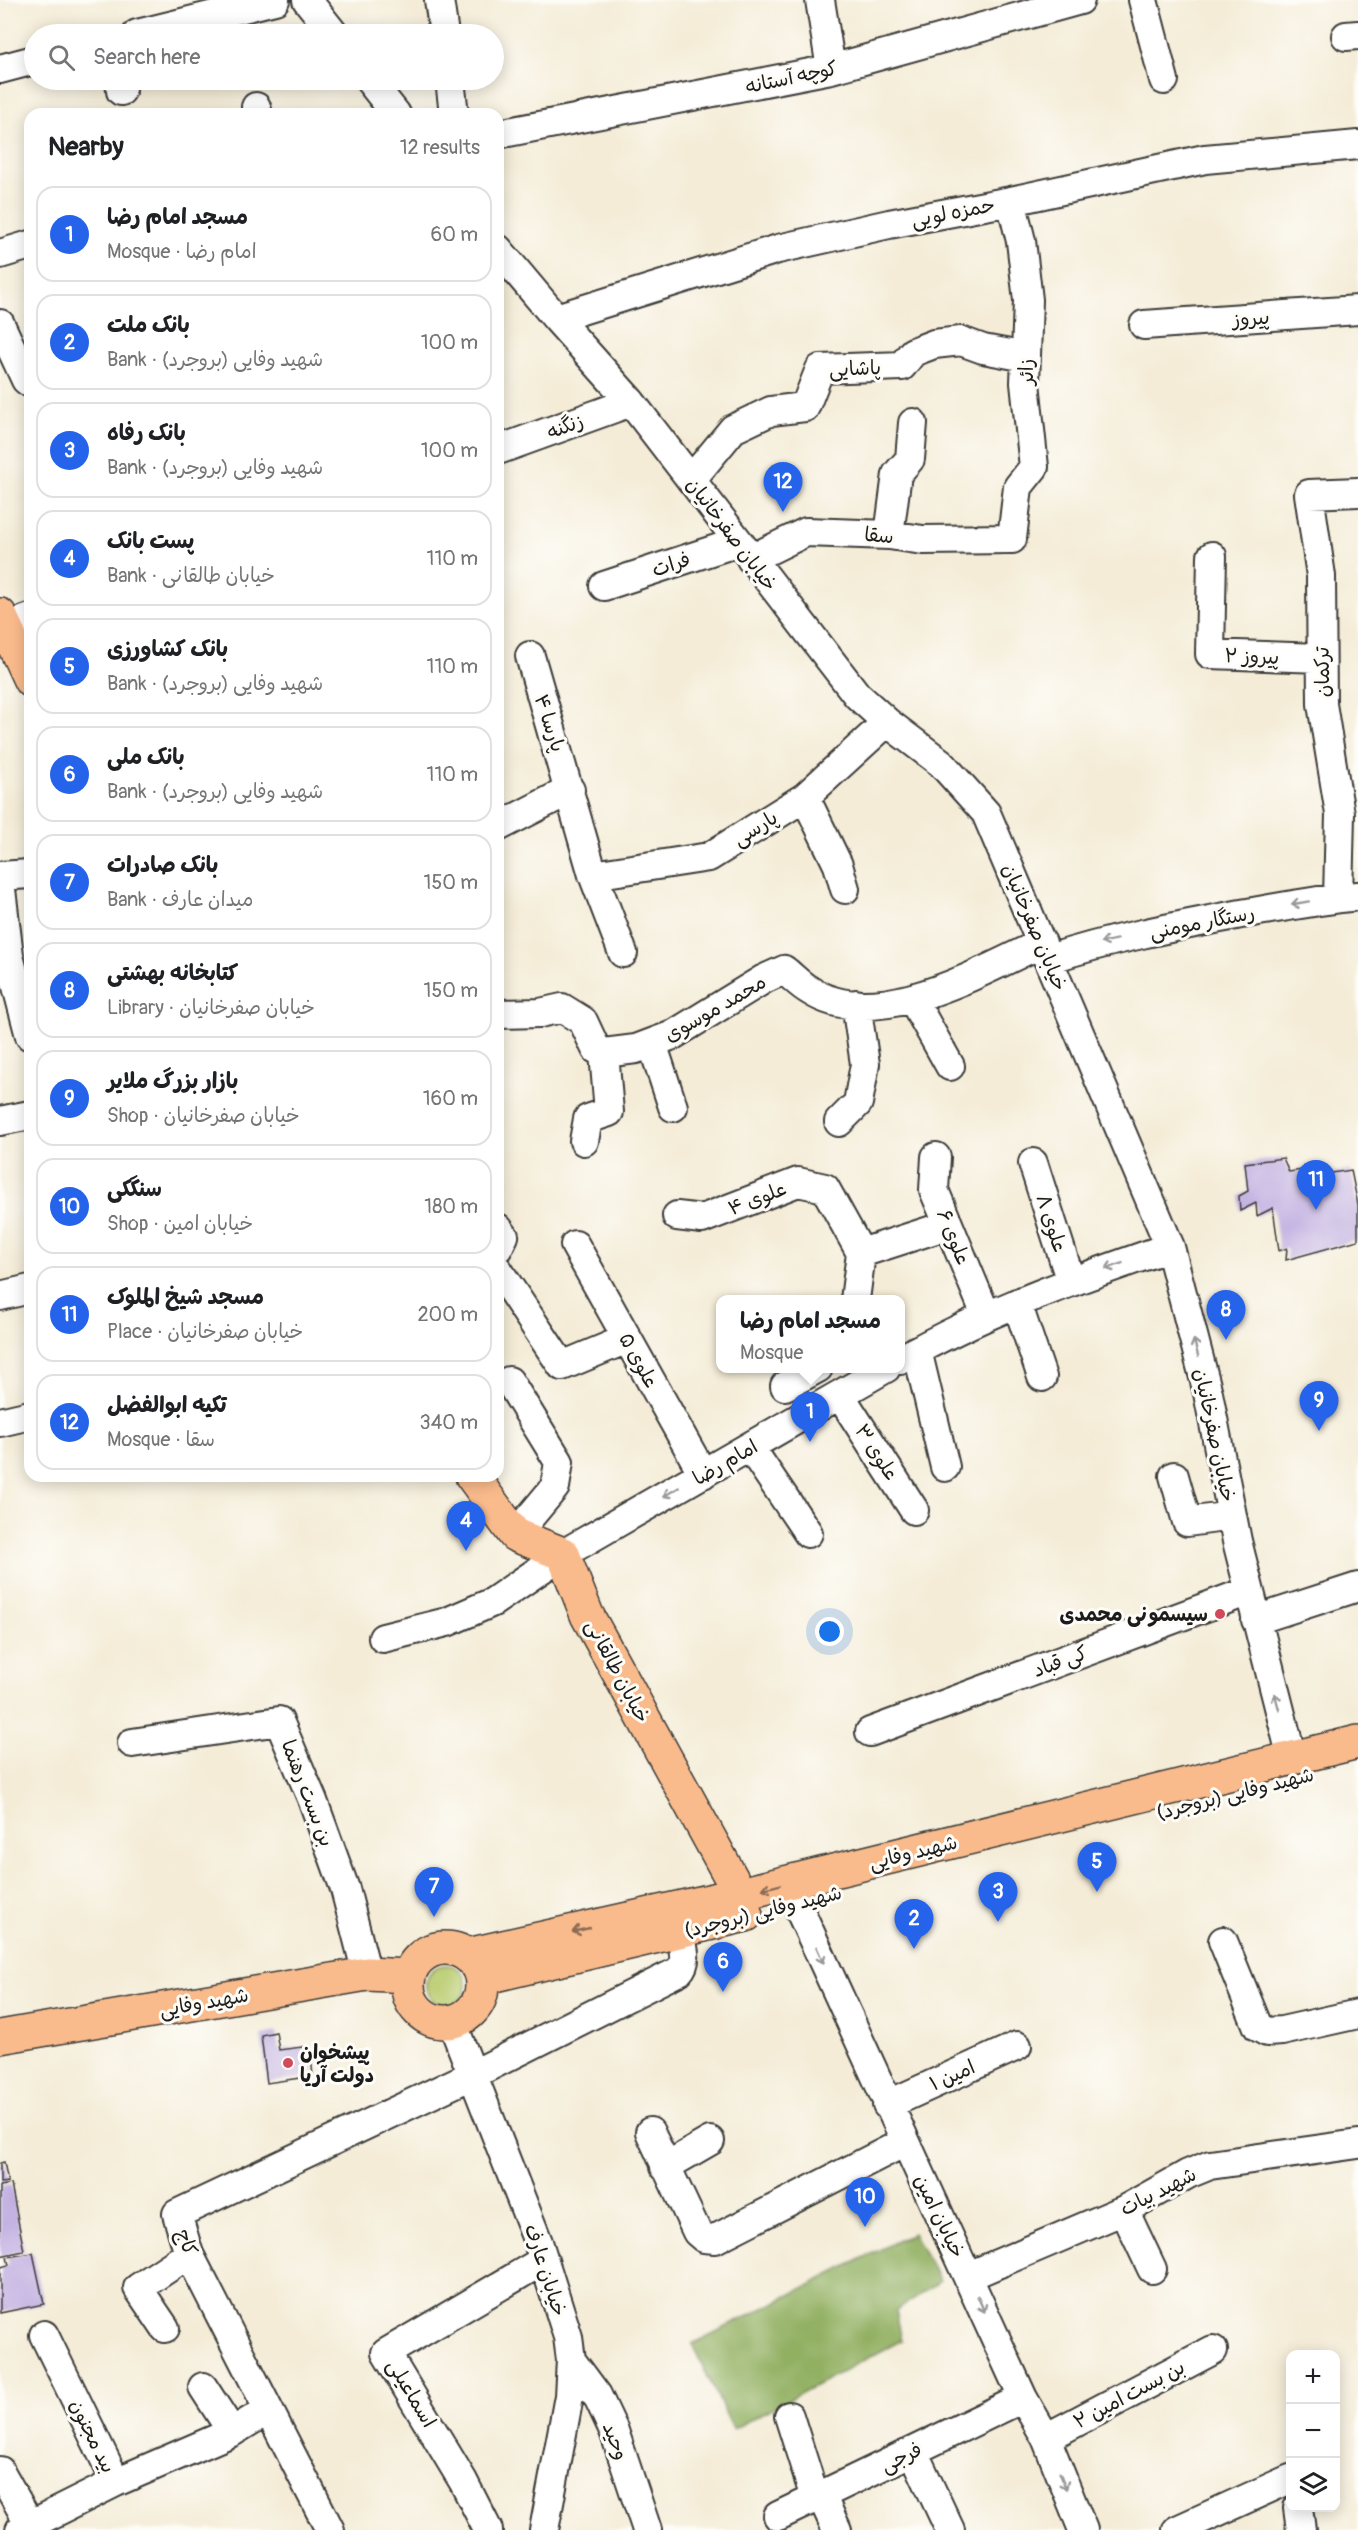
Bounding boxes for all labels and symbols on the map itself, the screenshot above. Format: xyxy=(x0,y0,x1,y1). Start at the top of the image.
street label: کوچه آستانه xyxy=(743,56,840,99)
street label: حمزه لویی xyxy=(909,192,997,234)
street label: پیروز xyxy=(1230,305,1270,332)
street label: پاشایی xyxy=(829,355,881,382)
street label: زائر xyxy=(1014,359,1039,387)
street label: زنگنه xyxy=(543,408,587,445)
pin: 12 xyxy=(764,462,802,512)
street label: خیابان صفرخانیان xyxy=(681,472,783,596)
street label: سقا xyxy=(863,522,895,549)
street label: فرات xyxy=(649,547,694,582)
street label: پیروز ۲ xyxy=(1224,643,1280,670)
street label: ترکمان xyxy=(1310,646,1335,698)
street label: پارسا ۴ xyxy=(528,691,571,755)
street label: پارسی xyxy=(728,805,782,852)
street label: خیابان صفرخانیان xyxy=(996,860,1073,995)
one-way arrow xyxy=(1291,898,1310,909)
street label: رستگار مومنی xyxy=(1147,900,1257,945)
one-way arrow xyxy=(1100,936,1119,948)
street label: محمد موسوی xyxy=(660,969,771,1048)
pin: 11 xyxy=(1296,1160,1336,1210)
street label: علوی ۴ xyxy=(724,1176,790,1222)
street label: علوی ۸ xyxy=(1029,1191,1073,1256)
street label: علوی ۶ xyxy=(930,1206,976,1269)
one-way arrow xyxy=(1105,1262,1124,1273)
pin: 8 xyxy=(1206,1290,1246,1340)
street label: علوی ۵ xyxy=(612,1328,664,1393)
one-way arrow xyxy=(1190,1339,1201,1358)
street label: خیابان صفرخانیان xyxy=(1188,1366,1241,1504)
pin: 9 xyxy=(1300,1382,1338,1431)
pin: 1 xyxy=(790,1392,830,1442)
street label: علوی ۳ xyxy=(848,1419,904,1486)
street label: امام رضا xyxy=(688,1434,763,1493)
one-way arrow xyxy=(663,1487,680,1499)
pin: 4 xyxy=(446,1502,486,1551)
place label: سیسمونی محمدی xyxy=(1060,1602,1208,1627)
marker: سیسمونی محمدی xyxy=(1213,1607,1227,1621)
street label: خیابان طالقانی xyxy=(580,1615,655,1727)
your location xyxy=(815,1617,844,1646)
street label: کی قباد xyxy=(1029,1640,1091,1683)
one-way arrow xyxy=(1271,1692,1282,1711)
street label: بن بست رهنما xyxy=(276,1736,339,1850)
street label: شهید وفایی (بروجرد) xyxy=(1154,1762,1316,1825)
street label: شهید وفایی xyxy=(866,1829,960,1876)
pin: 5 xyxy=(1078,1842,1116,1892)
pin: 7 xyxy=(414,1868,454,1917)
pin: 3 xyxy=(978,1872,1018,1922)
street label: شهید وفایی (بروجرد) xyxy=(682,1880,844,1943)
one-way arrow xyxy=(762,1881,781,1893)
pin: 2 xyxy=(894,1900,934,1949)
one-way arrow xyxy=(572,1925,591,1936)
pin: 6 xyxy=(704,1942,742,1992)
one-way arrow xyxy=(815,1946,826,1964)
street label: شهید وفایی xyxy=(158,1982,251,2023)
place label: پیشخوان دولت آریا xyxy=(300,2040,374,2088)
street label: امین ۱ xyxy=(925,2054,979,2097)
marker: پیشخوان دولت آریا xyxy=(281,2056,295,2070)
street label: شهید بیات xyxy=(1116,2162,1201,2221)
street label: خیابان امین xyxy=(909,2170,970,2262)
pin: 10 xyxy=(846,2178,884,2227)
street label: خیابان عارف xyxy=(519,2221,572,2319)
street label: کاج xyxy=(169,2226,203,2259)
one-way arrow xyxy=(976,2294,988,2312)
street label: اسماعیلی xyxy=(381,2355,442,2432)
street label: بن بست امین ۲ xyxy=(1069,2355,1189,2434)
street label: بید مجنون xyxy=(63,2395,121,2478)
street label: وحید xyxy=(597,2419,634,2464)
street label: فرجی xyxy=(876,2437,926,2478)
one-way arrow xyxy=(1058,2471,1069,2489)

